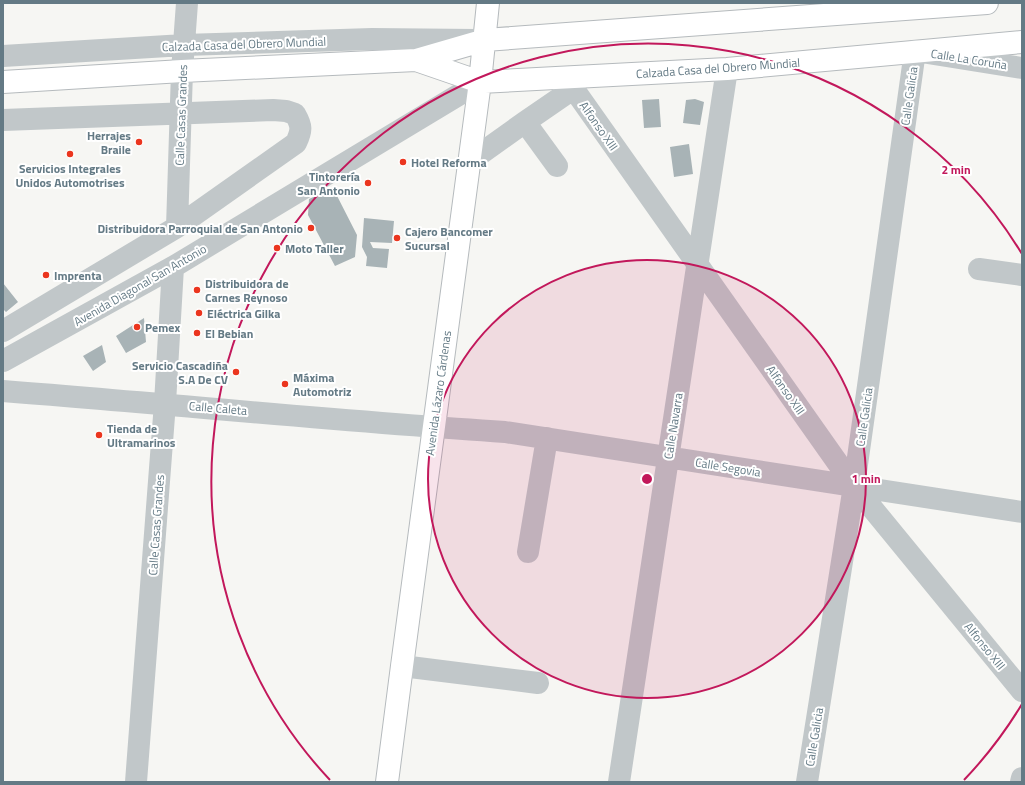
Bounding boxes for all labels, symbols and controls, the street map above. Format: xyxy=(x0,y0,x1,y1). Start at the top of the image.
street label: Calzada Casa del Obrero Mundial xyxy=(162,32,326,56)
street label: Calle La Coruña xyxy=(930,44,1008,74)
street label: Calzada Casa del Obrero Mundial xyxy=(635,53,801,83)
street label: Calle Casas Grandes xyxy=(170,64,192,166)
street label: Calle Galicia xyxy=(895,65,923,127)
street label: Alfonso XIII xyxy=(575,97,623,155)
place label: Herrajes Braile xyxy=(87,126,131,159)
marker: Herrajes Braile xyxy=(134,137,144,147)
marker: Servicios Integrales Unidos Automotrises xyxy=(65,149,75,159)
place label: Hotel Reforma xyxy=(411,153,487,172)
marker: Hotel Reforma xyxy=(398,157,408,167)
place label: Servicios Integrales Unidos Automotrises xyxy=(15,159,125,192)
text: 2 min xyxy=(941,160,971,179)
place label: Tintorería San Antonio xyxy=(297,167,360,200)
marker: Tintorería San Antonio xyxy=(363,178,373,188)
place label: Distribuidora Parroquial de San Antonio xyxy=(97,219,303,238)
place label: Cajero Bancomer Sucursal xyxy=(405,222,493,255)
marker: Distribuidora Parroquial de San Antonio xyxy=(306,223,316,233)
marker: Cajero Bancomer Sucursal xyxy=(392,233,402,243)
street label: Avenida Diagonal San Antonio xyxy=(70,239,210,331)
place label: Moto Taller xyxy=(285,239,344,258)
marker: Moto Taller xyxy=(272,243,282,253)
place label: Imprenta xyxy=(54,266,102,285)
marker: Imprenta xyxy=(41,270,51,280)
place label: Distribuidora de Carnes Reynoso xyxy=(205,274,289,307)
marker: Distribuidora de Carnes Reynoso xyxy=(192,285,202,295)
place label: Eléctrica Gilka xyxy=(207,304,280,323)
marker: Eléctrica Gilka xyxy=(194,308,204,318)
place label: Pemex xyxy=(145,318,180,337)
marker: Pemex xyxy=(132,322,142,332)
place label: El Bebian xyxy=(205,324,253,343)
marker: El Bebian xyxy=(192,328,202,338)
street label: Avenida Lázaro Cárdenas xyxy=(420,329,456,457)
place label: Servicio Cascadiña S.A De CV xyxy=(132,356,229,389)
street label: Alfonso XIII xyxy=(762,361,810,419)
marker: Servicio Cascadiña S.A De CV xyxy=(231,367,241,377)
place label: Máxima Automotriz xyxy=(293,368,351,401)
marker: Máxima Automotriz xyxy=(280,379,290,389)
street label: Calle Galicia xyxy=(850,386,878,448)
street label: Calle Navarra xyxy=(658,391,688,461)
street label: Calle Caleta xyxy=(188,396,248,420)
place label: Tienda de Ultramarinos xyxy=(107,419,176,452)
marker: Tienda de Ultramarinos xyxy=(94,430,104,440)
street label: Calle Segovia xyxy=(694,452,762,482)
text: 1 min xyxy=(851,469,881,488)
centre of rings xyxy=(640,472,654,486)
street label: Calle Casas Grandes xyxy=(143,473,169,576)
street label: Alfonso XIII xyxy=(960,618,1010,674)
street label: Calle Galicia xyxy=(800,706,828,768)

